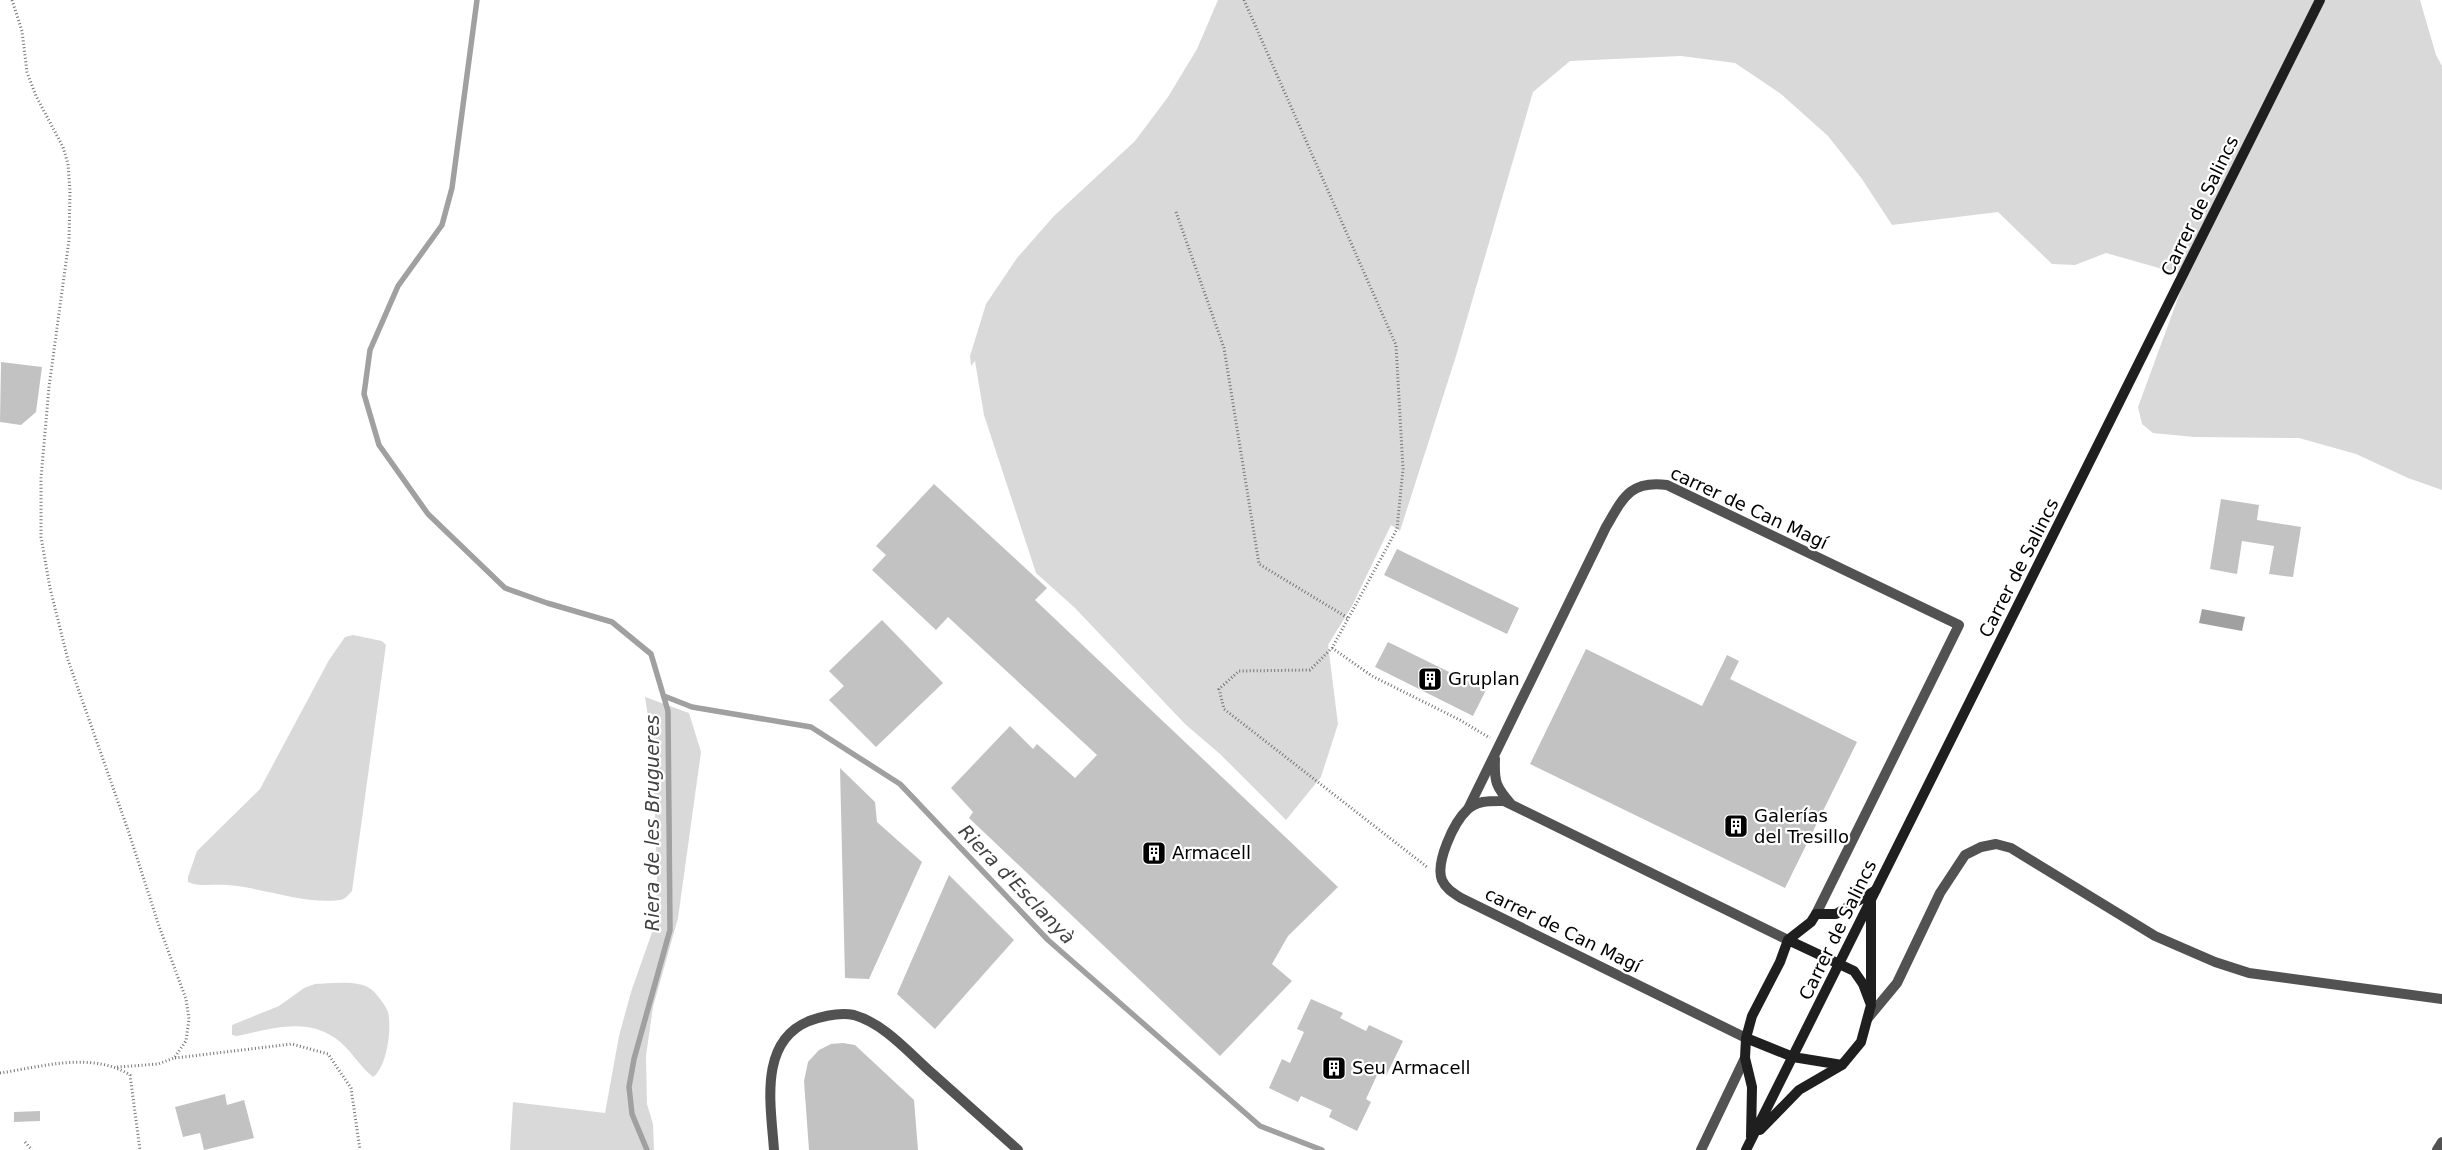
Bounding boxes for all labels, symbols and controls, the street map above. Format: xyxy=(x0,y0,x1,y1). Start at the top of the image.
street label: Carrer de Salincs xyxy=(2157,132,2243,279)
street label: carrer de Can Magí xyxy=(1667,462,1832,554)
street label: Carrer de Salincs xyxy=(1974,495,2063,641)
building icon: Gruplan xyxy=(1417,666,1443,692)
place label: Gruplan xyxy=(1448,668,1520,689)
water label: Riera de les Brugueres xyxy=(641,715,663,931)
place label: Galerías del Tresillo xyxy=(1754,805,1849,847)
building icon: Galerías del Tresillo xyxy=(1723,813,1749,839)
water label: Riera d'Esclanyà xyxy=(955,820,1079,948)
building icon: Armacell xyxy=(1141,840,1167,866)
place label: Armacell xyxy=(1172,842,1251,863)
street label: Carrer de Salincs xyxy=(1795,856,1881,1003)
street label: carrer de Can Magí xyxy=(1482,883,1646,977)
building icon: Seu Armacell xyxy=(1321,1055,1347,1081)
place label: Seu Armacell xyxy=(1352,1057,1471,1078)

